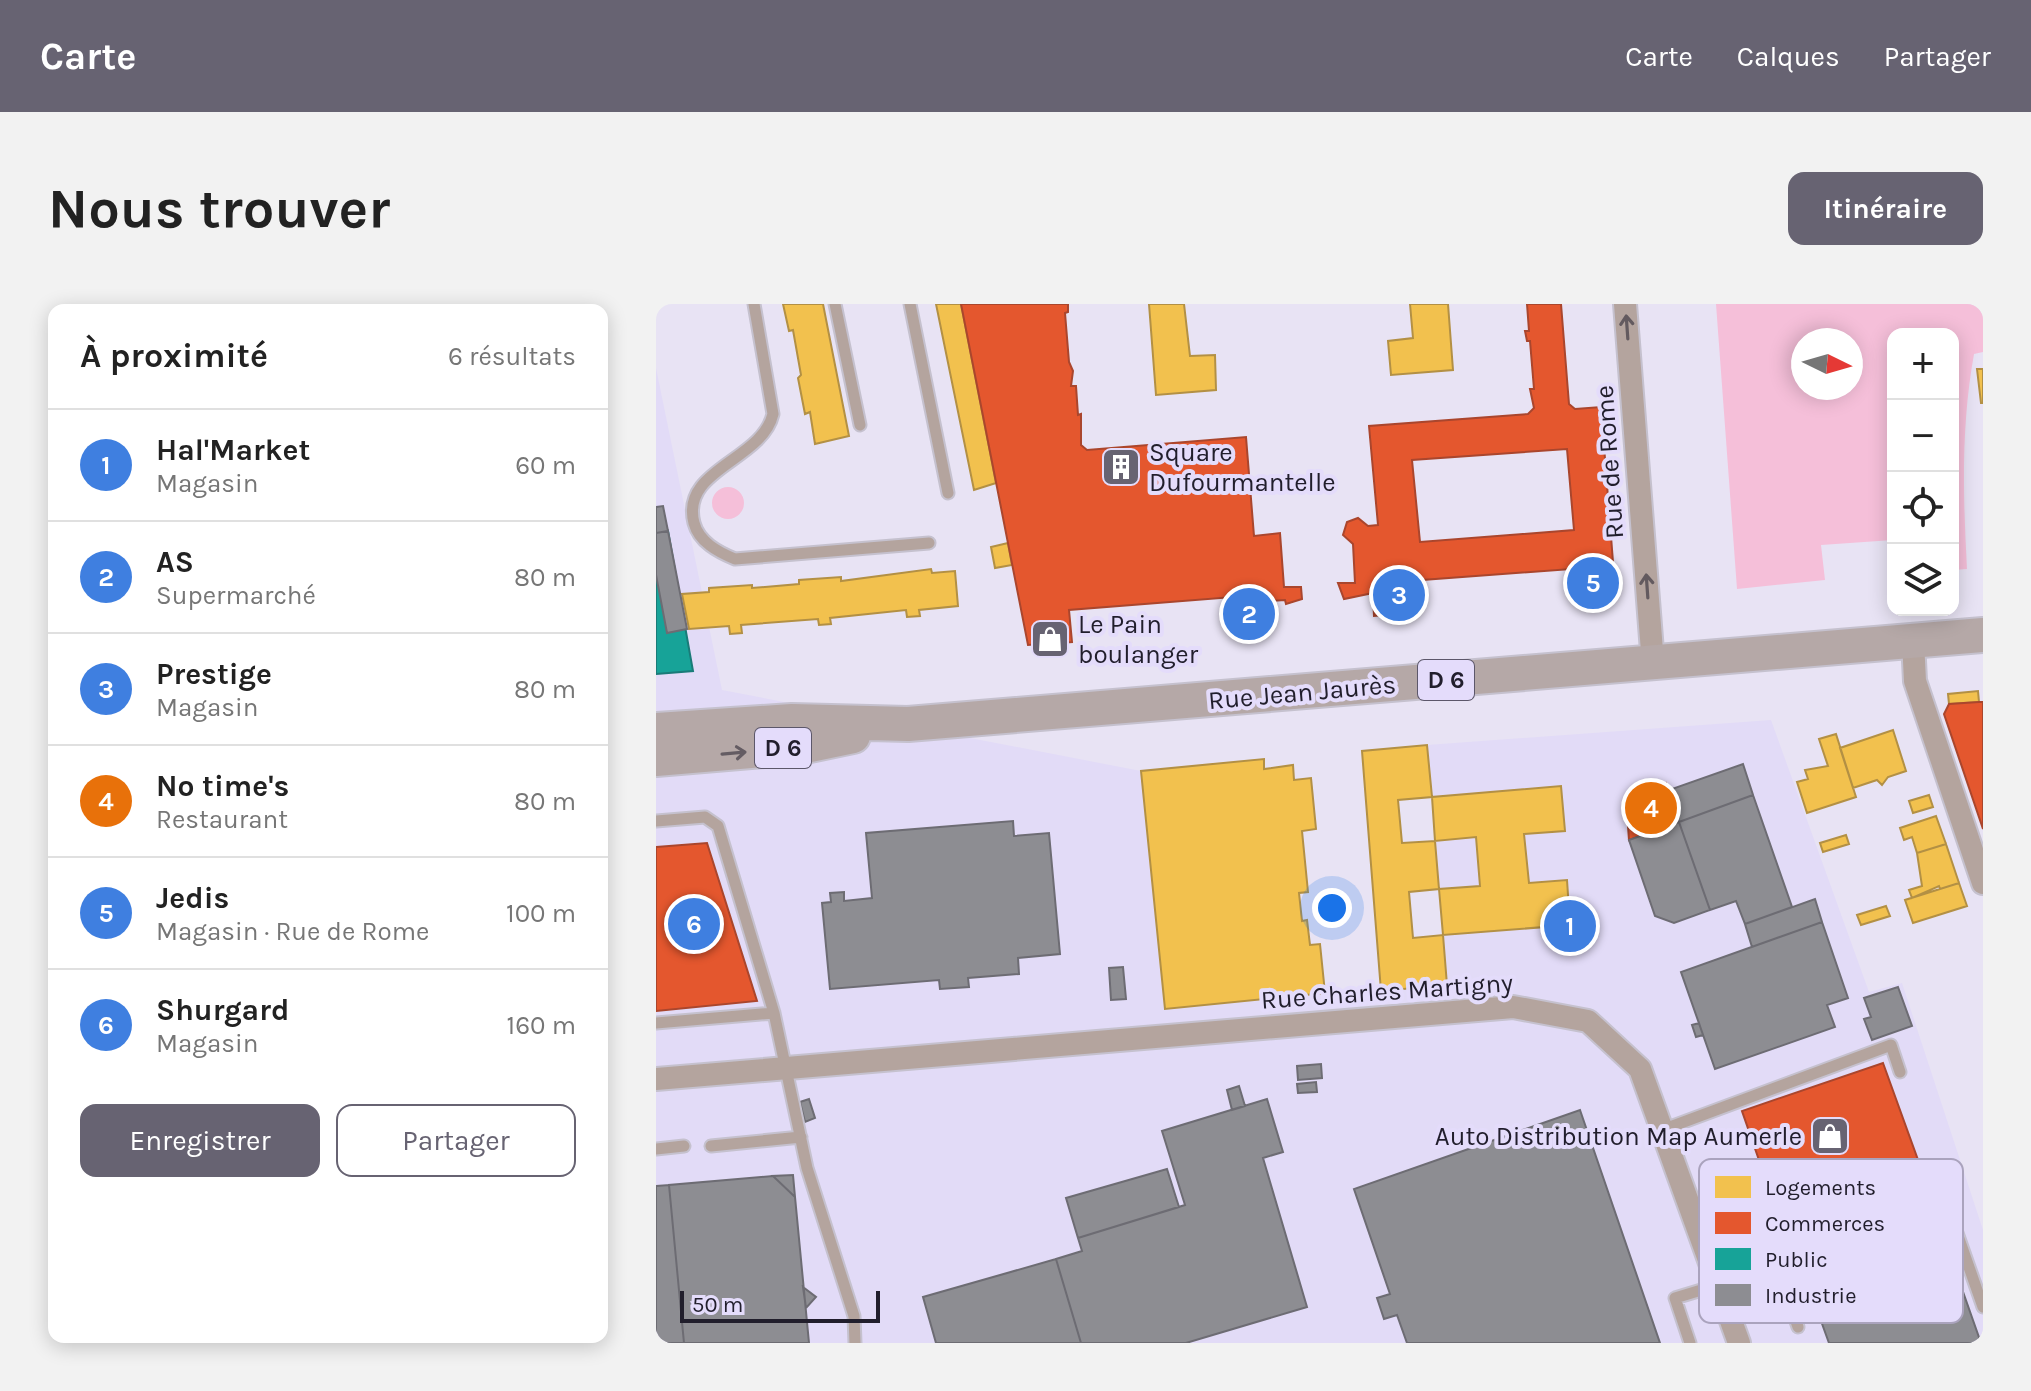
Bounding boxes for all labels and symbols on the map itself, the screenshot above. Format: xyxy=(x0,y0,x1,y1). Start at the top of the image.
one-way arrow xyxy=(1619,314,1634,341)
north arrow xyxy=(1791,328,1863,400)
street label: Rue de Rome xyxy=(1589,384,1630,540)
place label: Square Dufourmantelle xyxy=(1149,437,1336,498)
building icon: Square Dufourmantelle xyxy=(1100,446,1142,488)
pin: 5 xyxy=(1567,553,1619,613)
pin: 3 xyxy=(1373,565,1425,625)
one-way arrow xyxy=(1639,573,1654,600)
pin: 2 xyxy=(1223,584,1275,644)
place label: Le Pain boulanger xyxy=(1078,609,1199,670)
shop icon: Le Pain boulanger xyxy=(1029,618,1071,660)
road number: D 6 xyxy=(1418,660,1474,700)
street label: Rue Jean Jaurès xyxy=(1207,669,1397,716)
road number: D 6 xyxy=(755,728,811,768)
one-way arrow xyxy=(720,745,747,760)
pin: 4 xyxy=(1625,778,1677,838)
your location xyxy=(1312,888,1352,928)
pin: 6 xyxy=(668,894,720,954)
pin: 1 xyxy=(1544,896,1596,956)
street label: Rue Charles Martigny xyxy=(1260,967,1514,1016)
shop icon: Auto Distribution Map Aumerle xyxy=(1809,1115,1851,1157)
place label: Auto Distribution Map Aumerle xyxy=(1435,1121,1802,1152)
legend xyxy=(1699,1159,1963,1323)
text: Logements xyxy=(1765,1175,1876,1201)
text: Commerces xyxy=(1765,1211,1885,1237)
text: Public xyxy=(1765,1247,1828,1273)
text: Industrie xyxy=(1765,1283,1856,1309)
scale bar xyxy=(680,1287,880,1323)

